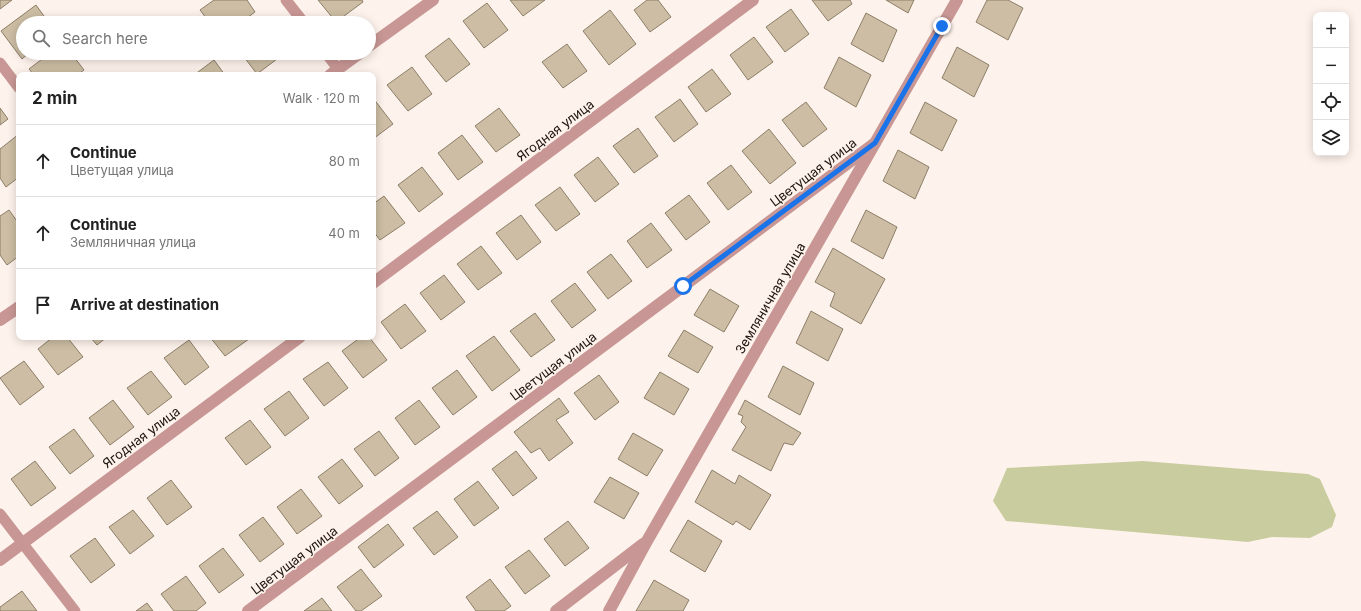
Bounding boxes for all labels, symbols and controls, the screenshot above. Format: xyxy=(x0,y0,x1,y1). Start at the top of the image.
map controls xyxy=(1313,12,1349,156)
button: + xyxy=(1313,12,1349,48)
search box xyxy=(16,16,376,60)
route end xyxy=(933,17,951,35)
icon: search xyxy=(30,27,52,49)
text: Search here xyxy=(62,29,148,48)
button: − xyxy=(1313,48,1349,84)
button: locate xyxy=(1313,84,1349,120)
text: 2 min xyxy=(32,88,77,108)
text: Walk · 120 m xyxy=(283,90,360,106)
street label: Ягодная улица xyxy=(513,96,597,164)
button: layers xyxy=(1313,120,1349,156)
street label: Цветущая улица xyxy=(767,134,859,210)
text: Continue xyxy=(70,143,137,162)
icon: ahead xyxy=(32,150,54,172)
text: 80 m xyxy=(329,153,360,169)
text: Цветущая улица xyxy=(70,162,174,178)
text: Continue xyxy=(70,215,137,234)
icon: ahead xyxy=(32,222,54,244)
text: 40 m xyxy=(328,225,360,241)
text: Земляничная улица xyxy=(70,234,196,250)
street label: Земляничная улица xyxy=(732,239,808,357)
route start xyxy=(674,277,692,295)
icon: arrive xyxy=(32,294,54,316)
text: Arrive at destination xyxy=(70,295,219,314)
street label: Цветущая улица xyxy=(507,328,599,404)
street label: Ягодная улица xyxy=(99,403,183,471)
street label: Цветущая улица xyxy=(248,522,340,598)

